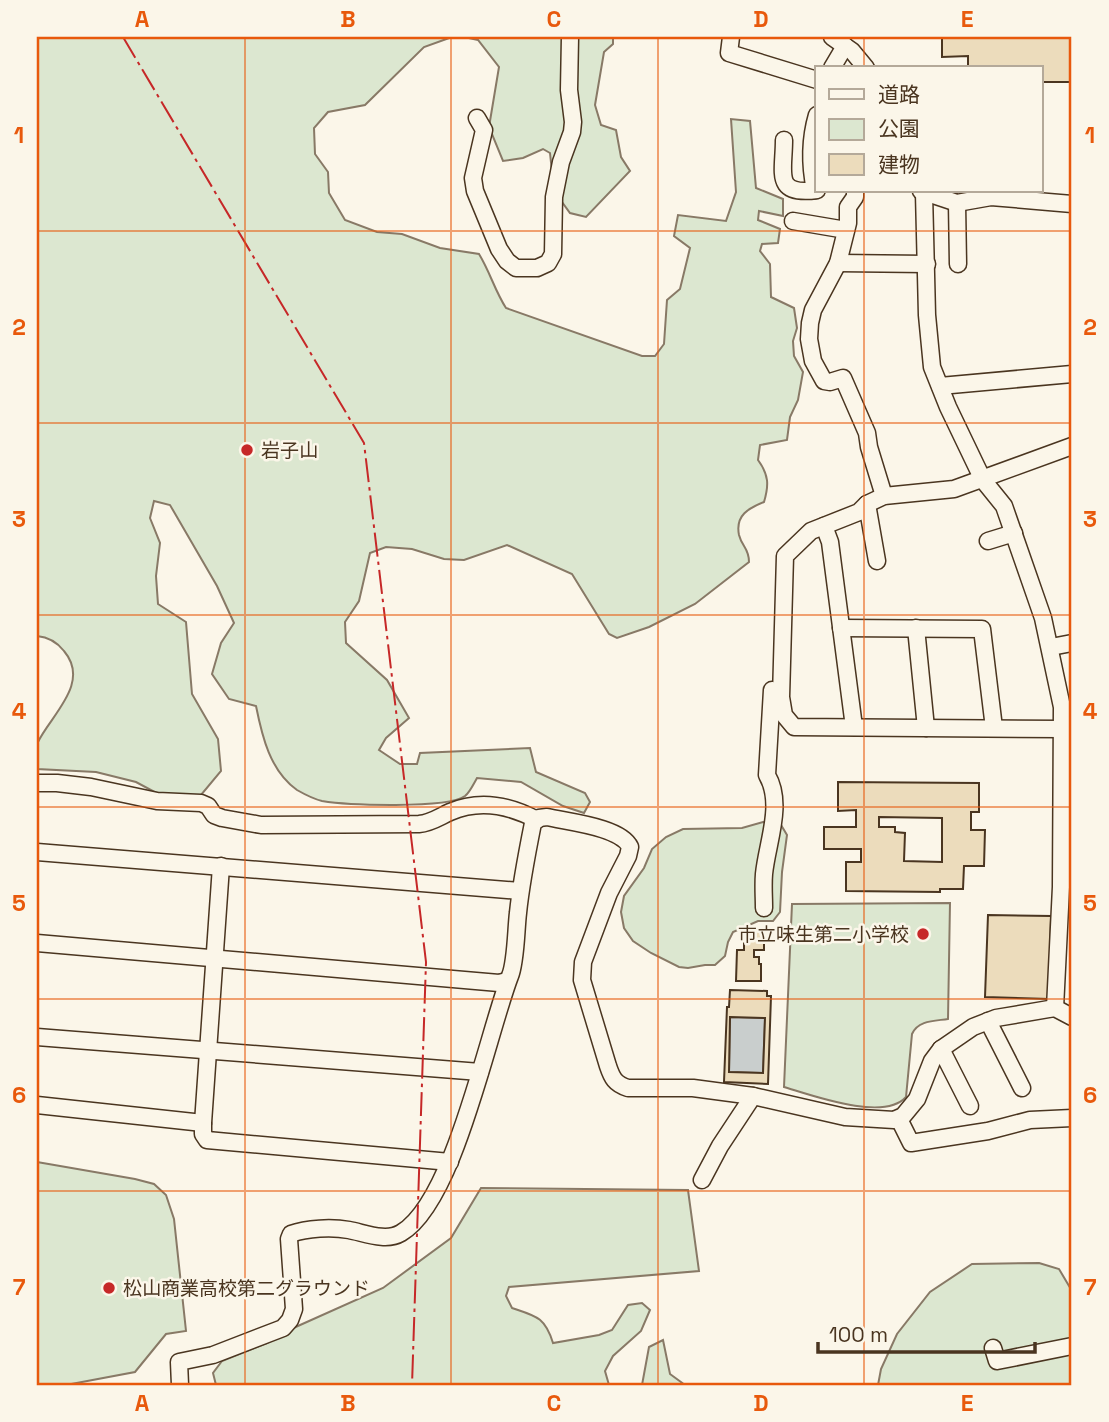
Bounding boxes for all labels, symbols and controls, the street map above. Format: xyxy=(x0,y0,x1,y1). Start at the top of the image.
text: A xyxy=(135,4,150,34)
text: B xyxy=(340,4,356,34)
text: C xyxy=(547,4,561,34)
text: D xyxy=(753,4,769,34)
text: E xyxy=(961,4,973,34)
legend xyxy=(815,66,1042,192)
text: 道路 xyxy=(878,81,920,108)
text: 公園 xyxy=(878,115,920,142)
text: 1 xyxy=(14,120,24,150)
text: 1 xyxy=(1085,120,1095,150)
text: 建物 xyxy=(878,151,920,178)
text: 2 xyxy=(12,312,26,342)
text: 2 xyxy=(1083,312,1097,342)
place label: 岩子山 xyxy=(261,438,318,463)
marker: 岩子山 xyxy=(239,442,255,458)
text: 3 xyxy=(12,504,26,534)
text: 3 xyxy=(1083,504,1097,534)
text: 4 xyxy=(12,696,27,726)
text: 4 xyxy=(1083,696,1098,726)
text: 5 xyxy=(12,888,26,918)
text: 5 xyxy=(1083,888,1097,918)
place label: 市立味生第二小学校 xyxy=(738,922,909,947)
marker: 市立味生第二小学校 xyxy=(915,926,931,942)
text: 6 xyxy=(12,1080,26,1110)
text: 6 xyxy=(1083,1080,1097,1110)
text: 7 xyxy=(13,1272,26,1302)
text: 7 xyxy=(1084,1272,1097,1302)
place label: 松山商業高校第二グラウンド xyxy=(123,1276,370,1301)
marker: 松山商業高校第二グラウンド xyxy=(101,1280,117,1296)
scale bar xyxy=(818,1310,1036,1354)
text: 100 m xyxy=(829,1321,888,1348)
text: A xyxy=(135,1388,150,1418)
text: B xyxy=(340,1388,356,1418)
text: C xyxy=(547,1388,561,1418)
text: D xyxy=(753,1388,769,1418)
text: E xyxy=(961,1388,973,1418)

